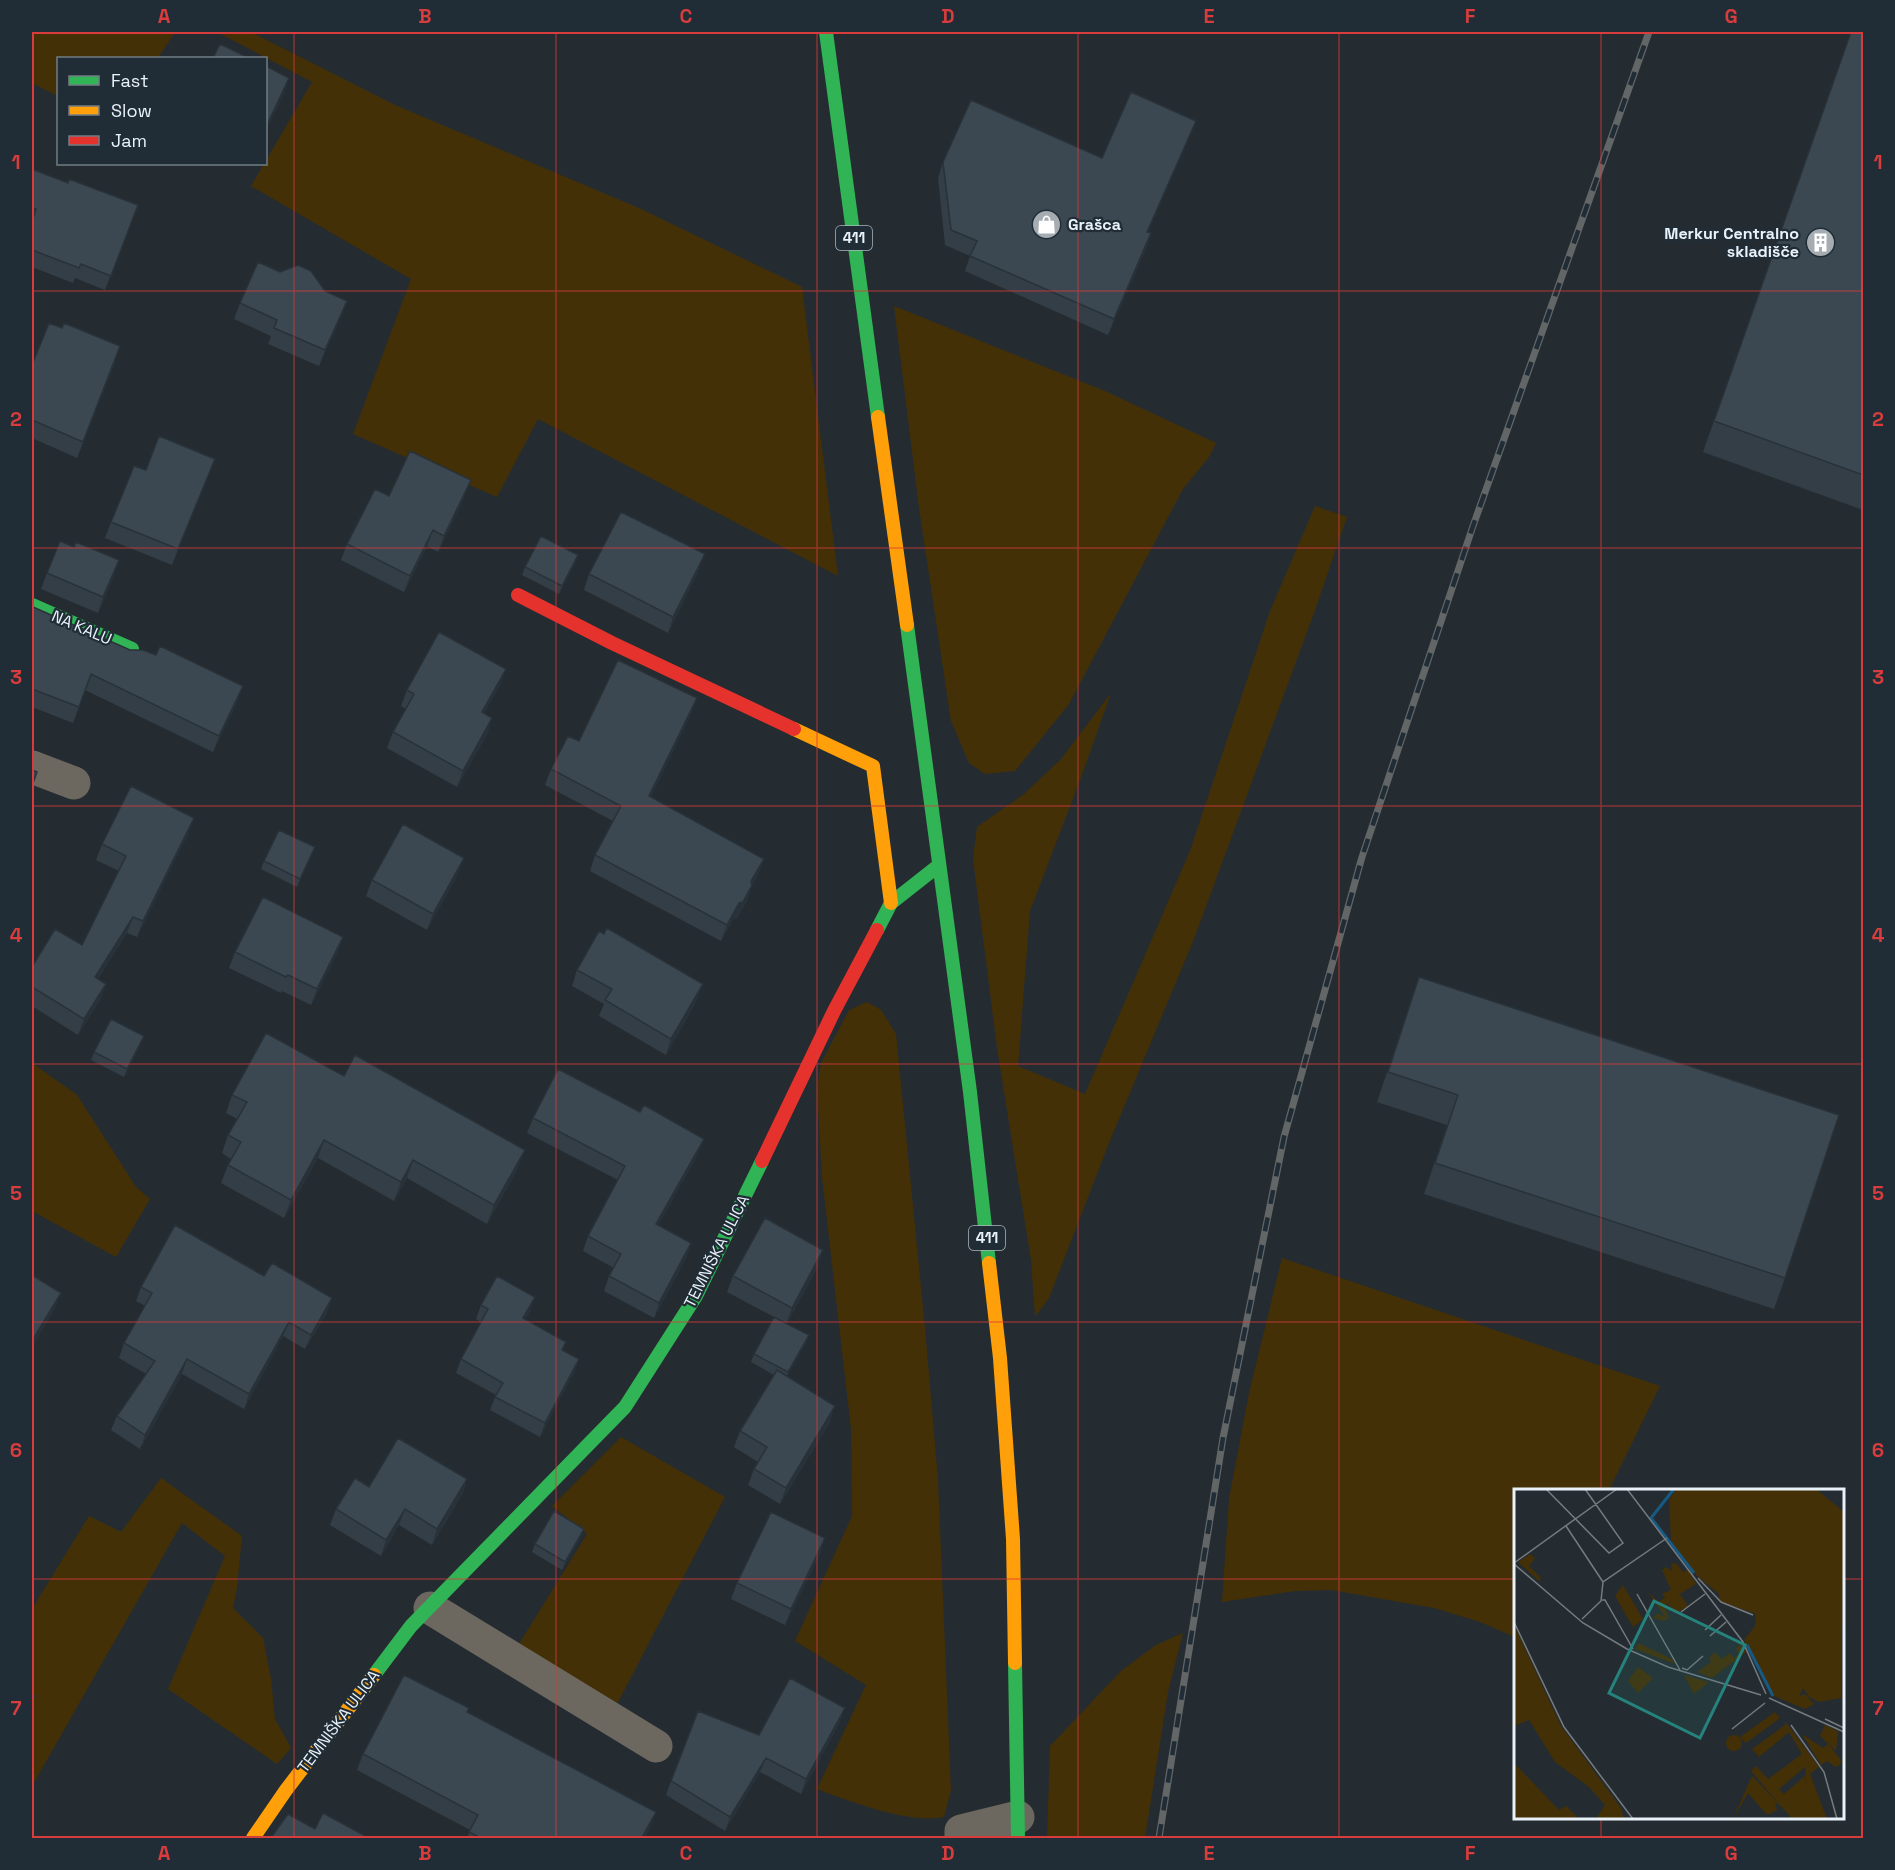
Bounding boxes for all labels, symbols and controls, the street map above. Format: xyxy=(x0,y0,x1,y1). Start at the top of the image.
text: A xyxy=(158,3,171,29)
text: B xyxy=(418,3,432,29)
text: C xyxy=(680,3,693,29)
text: D xyxy=(941,3,955,29)
text: E xyxy=(1203,3,1215,29)
text: F xyxy=(1465,3,1476,29)
text: G xyxy=(1724,3,1738,29)
legend xyxy=(57,57,267,165)
text: Fast xyxy=(111,69,148,92)
text: Slow xyxy=(111,99,152,122)
text: Jam xyxy=(111,129,147,152)
text: 1 xyxy=(11,149,21,175)
text: 1 xyxy=(1873,149,1883,175)
shop icon: Grašca xyxy=(1031,208,1063,240)
place label: Grašca xyxy=(1068,214,1121,235)
place label: Merkur Centralno skladišče xyxy=(1664,223,1799,262)
road number: 411 xyxy=(836,226,872,250)
building icon: Merkur Centralno skladišče xyxy=(1804,226,1836,258)
text: 2 xyxy=(10,406,22,432)
text: 2 xyxy=(1872,406,1884,432)
street label: NA KALU xyxy=(48,605,115,650)
text: 3 xyxy=(10,664,22,690)
text: 3 xyxy=(1872,664,1884,690)
text: 4 xyxy=(10,922,23,948)
text: 4 xyxy=(1872,922,1885,948)
text: 5 xyxy=(10,1180,22,1206)
text: 5 xyxy=(1872,1180,1884,1206)
street label: TEMNIŠKA ULICA xyxy=(679,1191,754,1311)
road number: 411 xyxy=(969,1226,1005,1250)
text: 6 xyxy=(10,1437,22,1463)
text: 6 xyxy=(1872,1437,1884,1463)
inset map xyxy=(1514,1489,1844,1819)
street label: TEMNIŠKA ULICA xyxy=(293,1666,384,1777)
text: 7 xyxy=(10,1695,22,1721)
text: 7 xyxy=(1872,1695,1884,1721)
text: A xyxy=(158,1840,171,1866)
text: B xyxy=(418,1840,432,1866)
text: C xyxy=(680,1840,693,1866)
text: D xyxy=(941,1840,955,1866)
text: E xyxy=(1203,1840,1215,1866)
text: F xyxy=(1465,1840,1476,1866)
text: G xyxy=(1724,1840,1738,1866)

